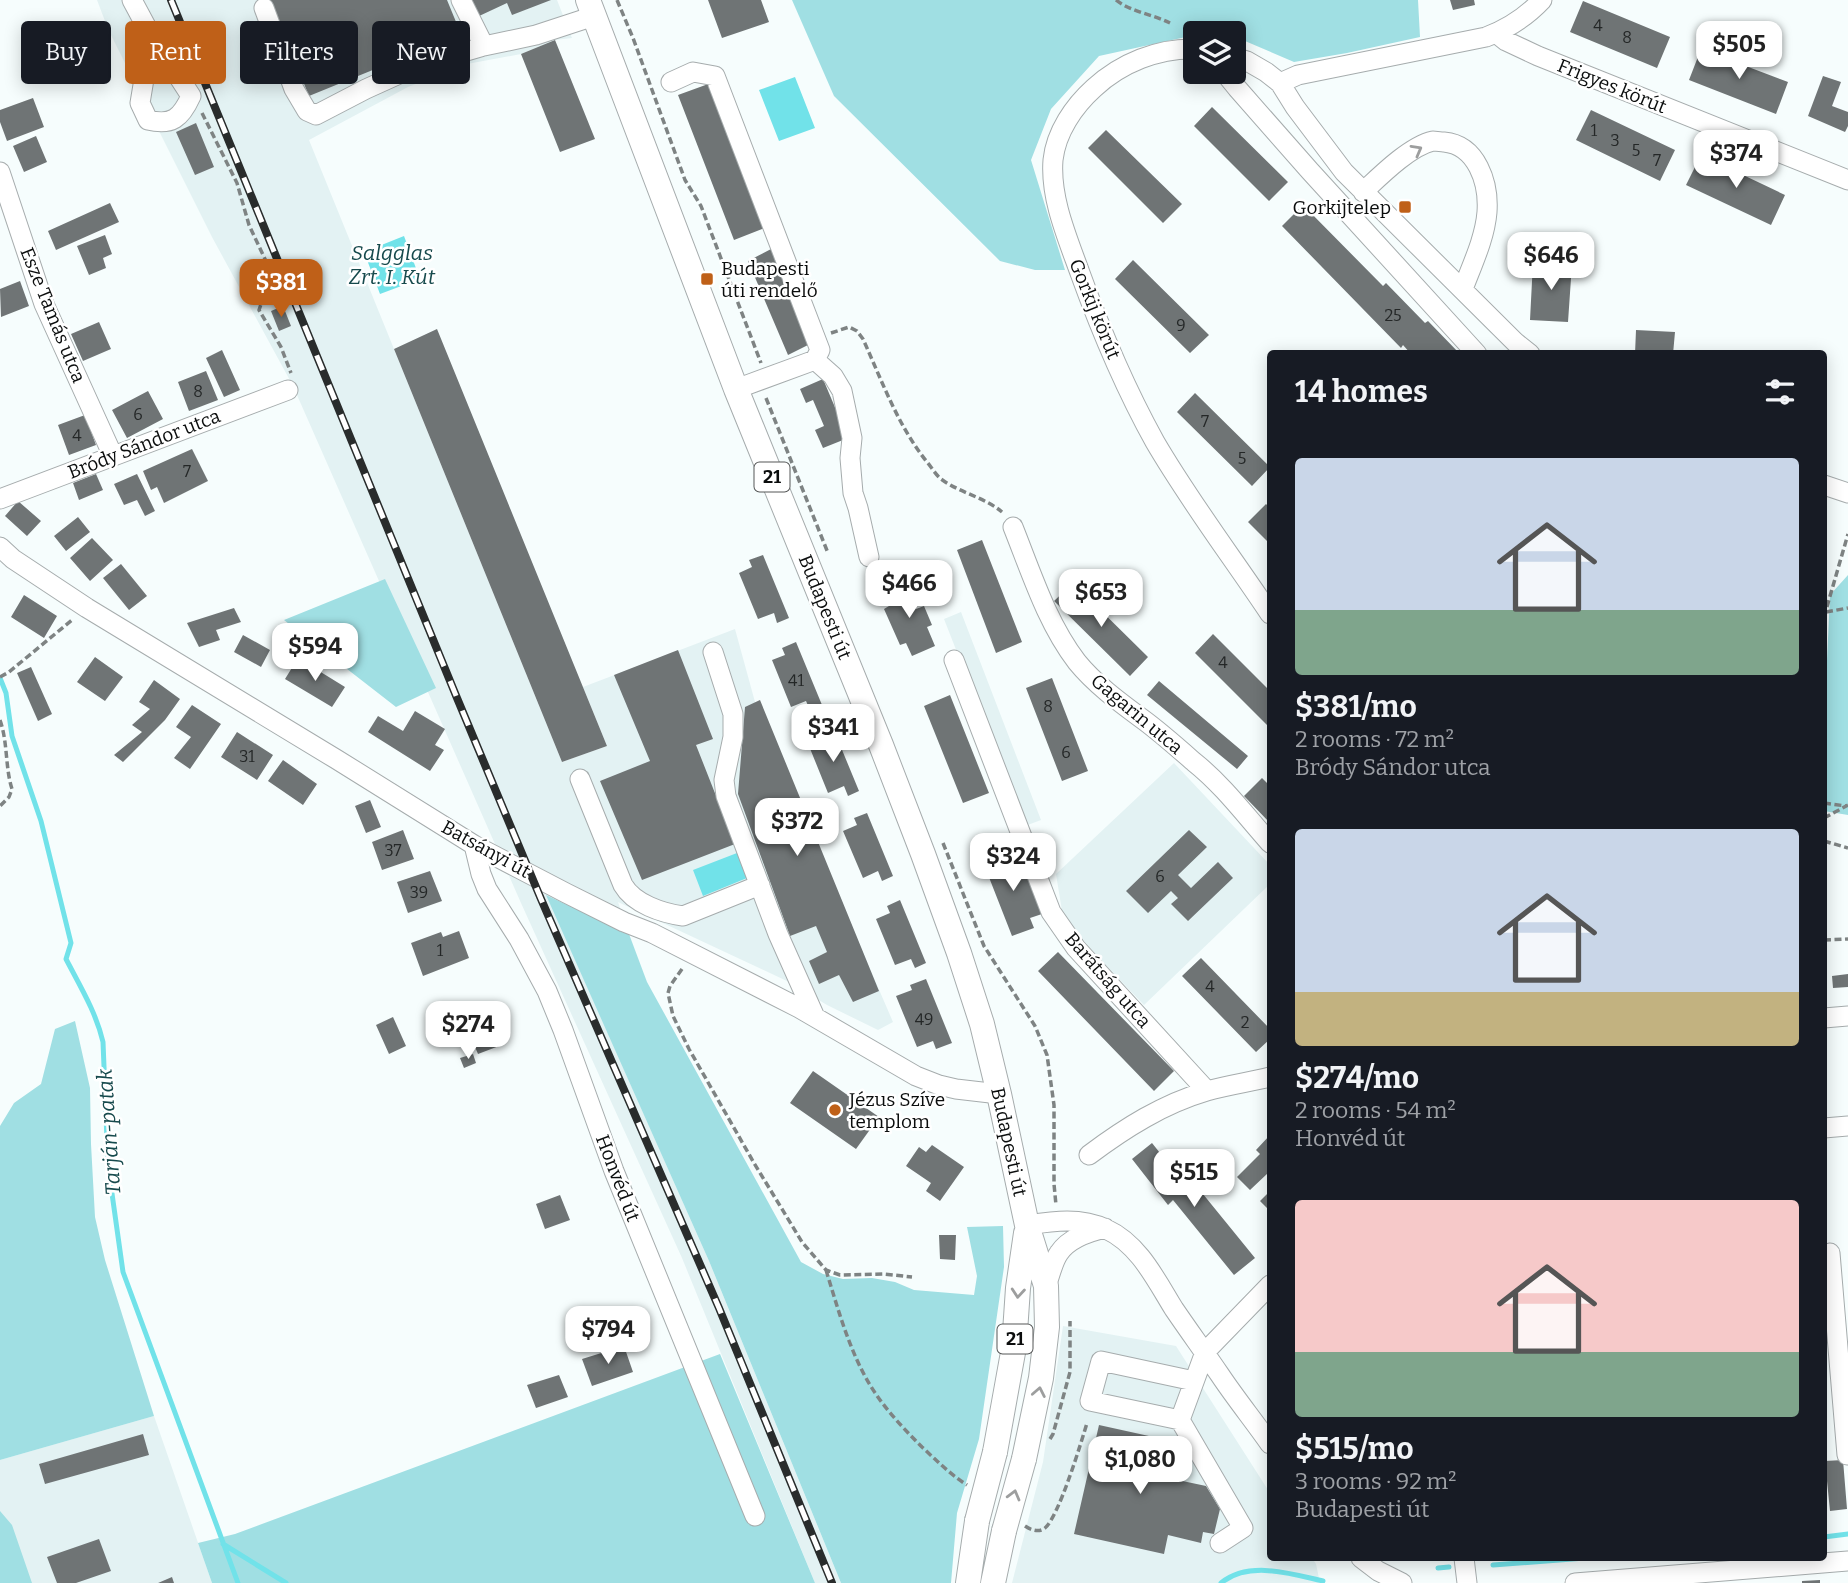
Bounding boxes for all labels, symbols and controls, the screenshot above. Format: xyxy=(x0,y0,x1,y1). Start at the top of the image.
house number: 4 xyxy=(1593,16,1603,35)
chip: Buy xyxy=(21,21,111,84)
chip: Rent xyxy=(125,21,226,84)
chip: Filters xyxy=(240,21,358,84)
chip: New xyxy=(372,21,470,84)
map controls xyxy=(1183,21,1246,84)
button: layers xyxy=(1183,21,1246,84)
pin: $505 xyxy=(1698,22,1780,81)
house number: 8 xyxy=(1622,28,1632,47)
text: $505 xyxy=(1712,30,1766,58)
street label: Frigyes körút xyxy=(1554,54,1670,118)
house number: 1 xyxy=(1591,121,1598,140)
pin: $374 xyxy=(1695,130,1777,190)
house number: 3 xyxy=(1610,131,1620,150)
text: $374 xyxy=(1709,139,1763,167)
house number: 5 xyxy=(1632,141,1640,160)
one-way arrow xyxy=(1409,145,1422,158)
house number: 7 xyxy=(1653,151,1661,170)
place label: Gorkijtelep xyxy=(1293,196,1391,219)
marker: Gorkijtelep xyxy=(1397,199,1413,215)
pin: $646 xyxy=(1510,232,1592,292)
water label: Salgglas Zrt. I. Kút xyxy=(349,240,436,290)
text: $646 xyxy=(1523,241,1579,269)
street label: Esze Tamás utca xyxy=(15,244,91,387)
street label: Gorkij körút xyxy=(1064,256,1126,363)
place label: Budapesti úti rendelő xyxy=(721,257,818,302)
pin: $381 xyxy=(240,260,322,319)
text: $381 xyxy=(256,268,306,296)
marker: Budapesti úti rendelő xyxy=(699,271,715,287)
house number: 25 xyxy=(1384,306,1402,325)
house number: 9 xyxy=(1176,316,1186,335)
icon: filters xyxy=(1761,373,1799,411)
text: 14 homes xyxy=(1295,374,1428,410)
house number: 8 xyxy=(193,382,203,401)
street label: Bródy Sándor utca xyxy=(64,404,224,484)
house number: 6 xyxy=(133,405,143,424)
house number: 7 xyxy=(1201,412,1209,431)
house number: 4 xyxy=(72,426,82,445)
house number: 5 xyxy=(1238,449,1246,468)
house number: 7 xyxy=(183,462,191,481)
road number: 21 xyxy=(754,462,790,491)
icon: home xyxy=(1484,504,1610,630)
street label: Budapesti út xyxy=(794,551,856,663)
pin: $466 xyxy=(868,560,950,620)
text: $466 xyxy=(881,569,937,597)
pin: $653 xyxy=(1060,570,1142,629)
text: $653 xyxy=(1075,578,1127,606)
pin: $594 xyxy=(274,624,356,683)
text: $594 xyxy=(288,632,342,660)
house number: 4 xyxy=(1218,653,1228,672)
street label: Gagarin utca xyxy=(1086,669,1188,759)
house number: 41 xyxy=(788,671,804,690)
text: $381/mo xyxy=(1295,689,1417,725)
house number: 8 xyxy=(1043,697,1053,716)
pin: $341 xyxy=(792,704,874,764)
text: $341 xyxy=(807,713,859,741)
text: 2 rooms · 72 m² xyxy=(1295,725,1454,753)
house number: 6 xyxy=(1061,743,1071,762)
house number: 31 xyxy=(239,747,255,766)
text: Bródy Sándor utca xyxy=(1295,753,1491,781)
pin: $372 xyxy=(756,798,838,858)
text: $372 xyxy=(771,807,823,835)
street label: Batsányi út xyxy=(438,815,534,883)
pin: $324 xyxy=(972,834,1054,893)
house number: 37 xyxy=(384,841,402,860)
text: $324 xyxy=(986,842,1040,870)
house number: 6 xyxy=(1155,867,1165,886)
icon: home xyxy=(1484,875,1610,1001)
house number: 39 xyxy=(410,883,428,902)
street label: Barátság utca xyxy=(1060,927,1156,1033)
house number: 1 xyxy=(437,941,444,960)
house number: 4 xyxy=(1205,977,1215,996)
pin: $274 xyxy=(427,1002,509,1061)
text: $274 xyxy=(442,1010,494,1038)
house number: 49 xyxy=(915,1010,933,1029)
house number: 2 xyxy=(1241,1013,1249,1032)
text: $274/mo xyxy=(1295,1060,1419,1096)
water label: Tarján-patak xyxy=(92,1067,126,1196)
street label: Budapesti út xyxy=(986,1085,1032,1199)
place label: Jézus Szíve templom xyxy=(848,1088,945,1133)
text: 2 rooms · 54 m² xyxy=(1295,1096,1456,1124)
marker: Jézus Szíve templom xyxy=(827,1102,843,1118)
text: Honvéd út xyxy=(1295,1124,1405,1152)
street label: Honvéd út xyxy=(591,1131,645,1225)
pin: $515 xyxy=(1153,1150,1235,1209)
text: $515 xyxy=(1170,1158,1218,1186)
icon: home xyxy=(1484,1246,1610,1372)
one-way arrow xyxy=(1011,1288,1026,1299)
pin: $794 xyxy=(567,1306,649,1366)
text: $794 xyxy=(581,1315,635,1343)
road number: 21 xyxy=(998,1324,1032,1354)
one-way arrow xyxy=(1031,1386,1046,1398)
text: $515/mo xyxy=(1295,1431,1414,1467)
pin: $1,080 xyxy=(1083,1436,1197,1496)
text: $1,080 xyxy=(1104,1445,1176,1473)
text: 3 rooms · 92 m² xyxy=(1295,1467,1456,1495)
one-way arrow xyxy=(1006,1489,1020,1501)
text: Budapesti út xyxy=(1295,1495,1429,1523)

